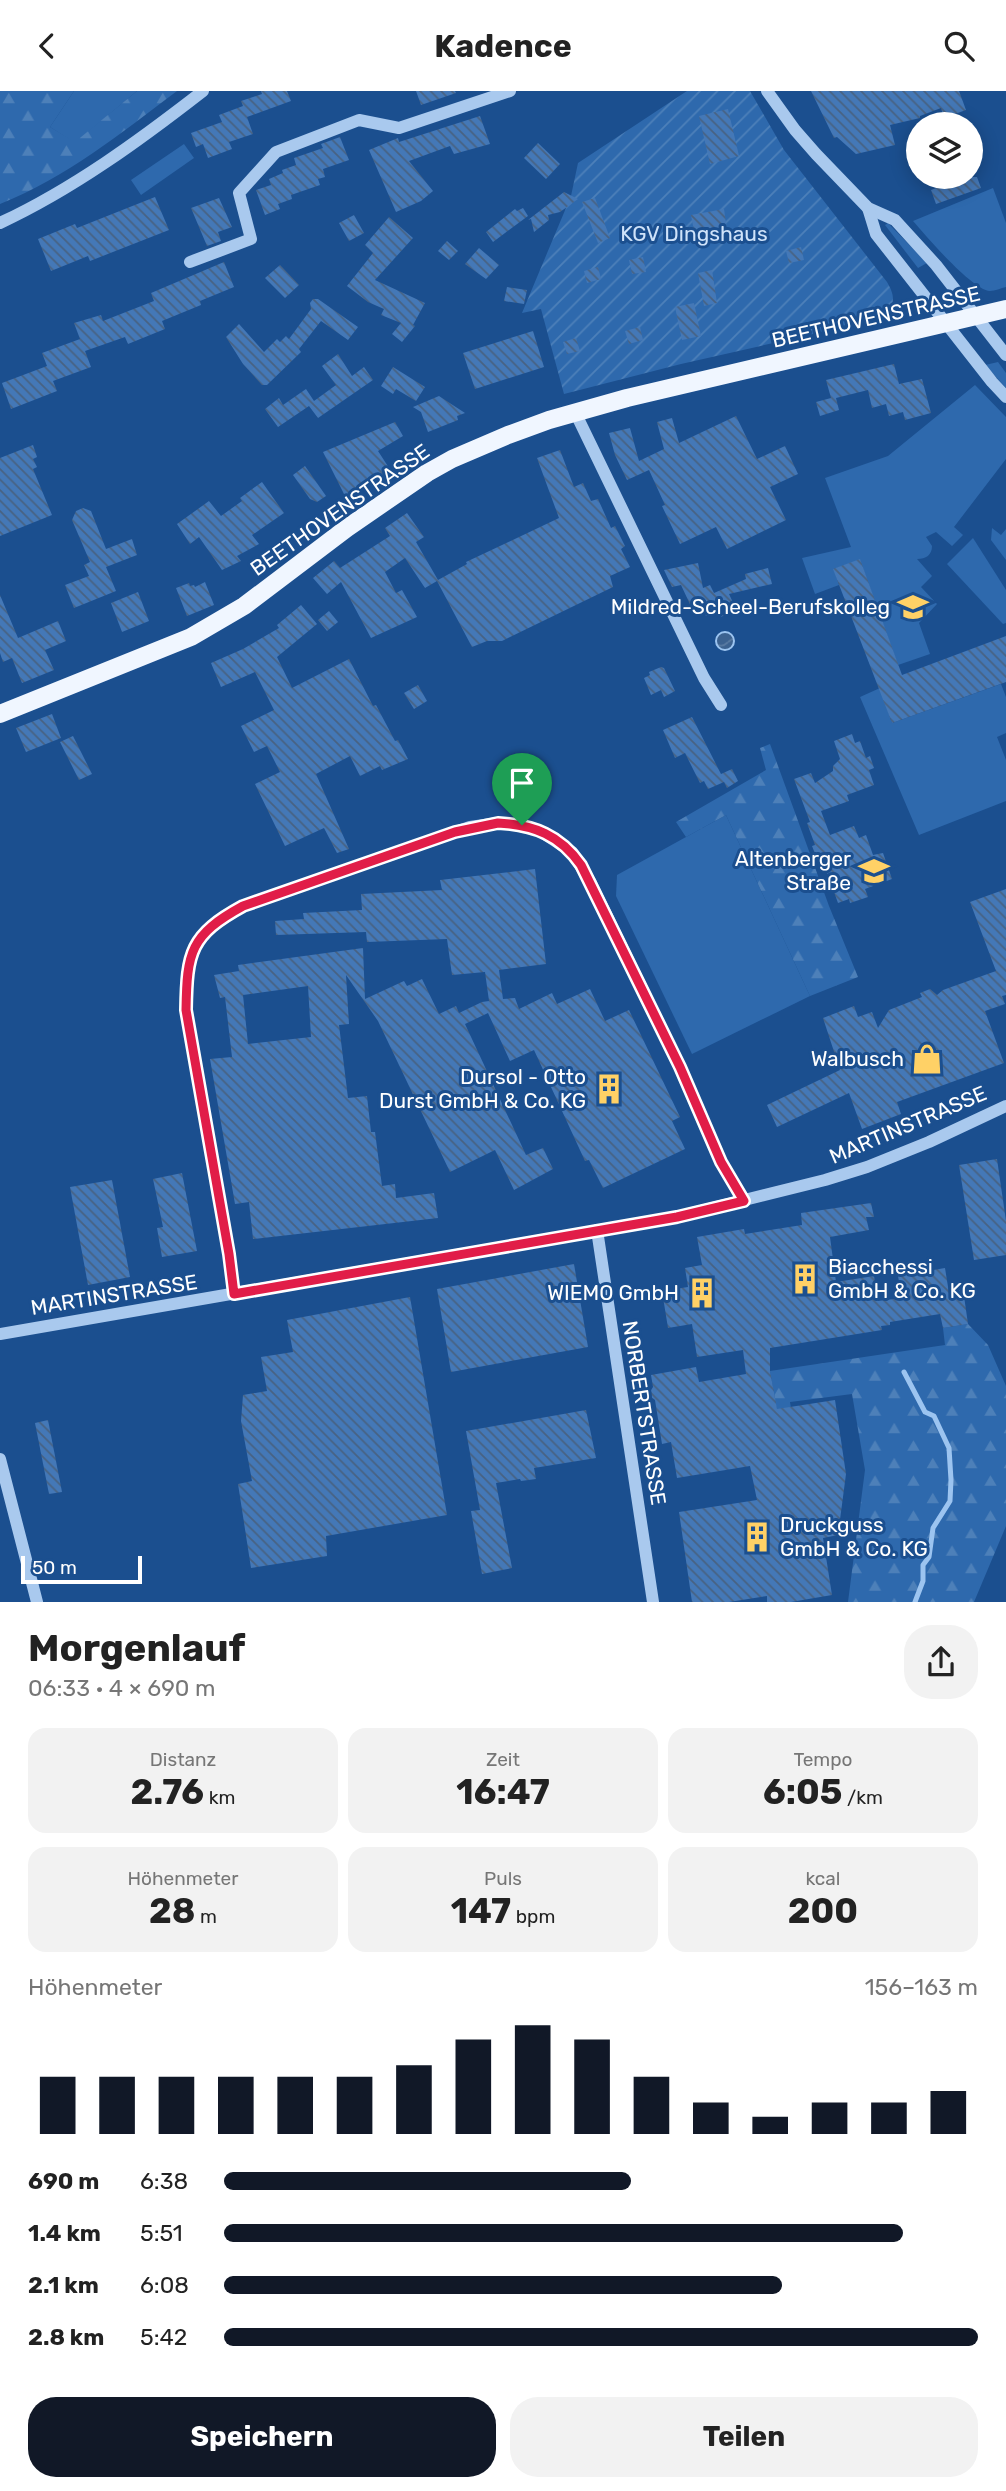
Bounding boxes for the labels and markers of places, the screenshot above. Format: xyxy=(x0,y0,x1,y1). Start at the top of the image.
school or university icon: Mildred-Scheel-Berufskolleg xyxy=(896,590,930,624)
place label: Mildred-Scheel-Berufskolleg xyxy=(611,594,890,619)
pin xyxy=(492,753,552,825)
place label: Altenberger Straße xyxy=(735,846,851,895)
school or university icon: Altenberger Straße xyxy=(857,854,891,888)
shop icon: Walbusch xyxy=(910,1042,944,1076)
place label: Walbusch xyxy=(811,1046,904,1071)
place label: Dursol - Otto Durst GmbH & Co. KG xyxy=(379,1064,586,1113)
building icon: Dursol - Otto Durst GmbH & Co. KG xyxy=(592,1072,626,1106)
place label: Biacchessi GmbH & Co. KG xyxy=(828,1254,976,1303)
building icon: Biacchessi GmbH & Co. KG xyxy=(788,1262,822,1296)
building icon: WIEMO GmbH xyxy=(685,1276,719,1310)
place label: WIEMO GmbH xyxy=(547,1280,679,1305)
place label: Druckguss GmbH & Co. KG xyxy=(780,1512,928,1561)
building icon: Druckguss GmbH & Co. KG xyxy=(740,1520,774,1554)

